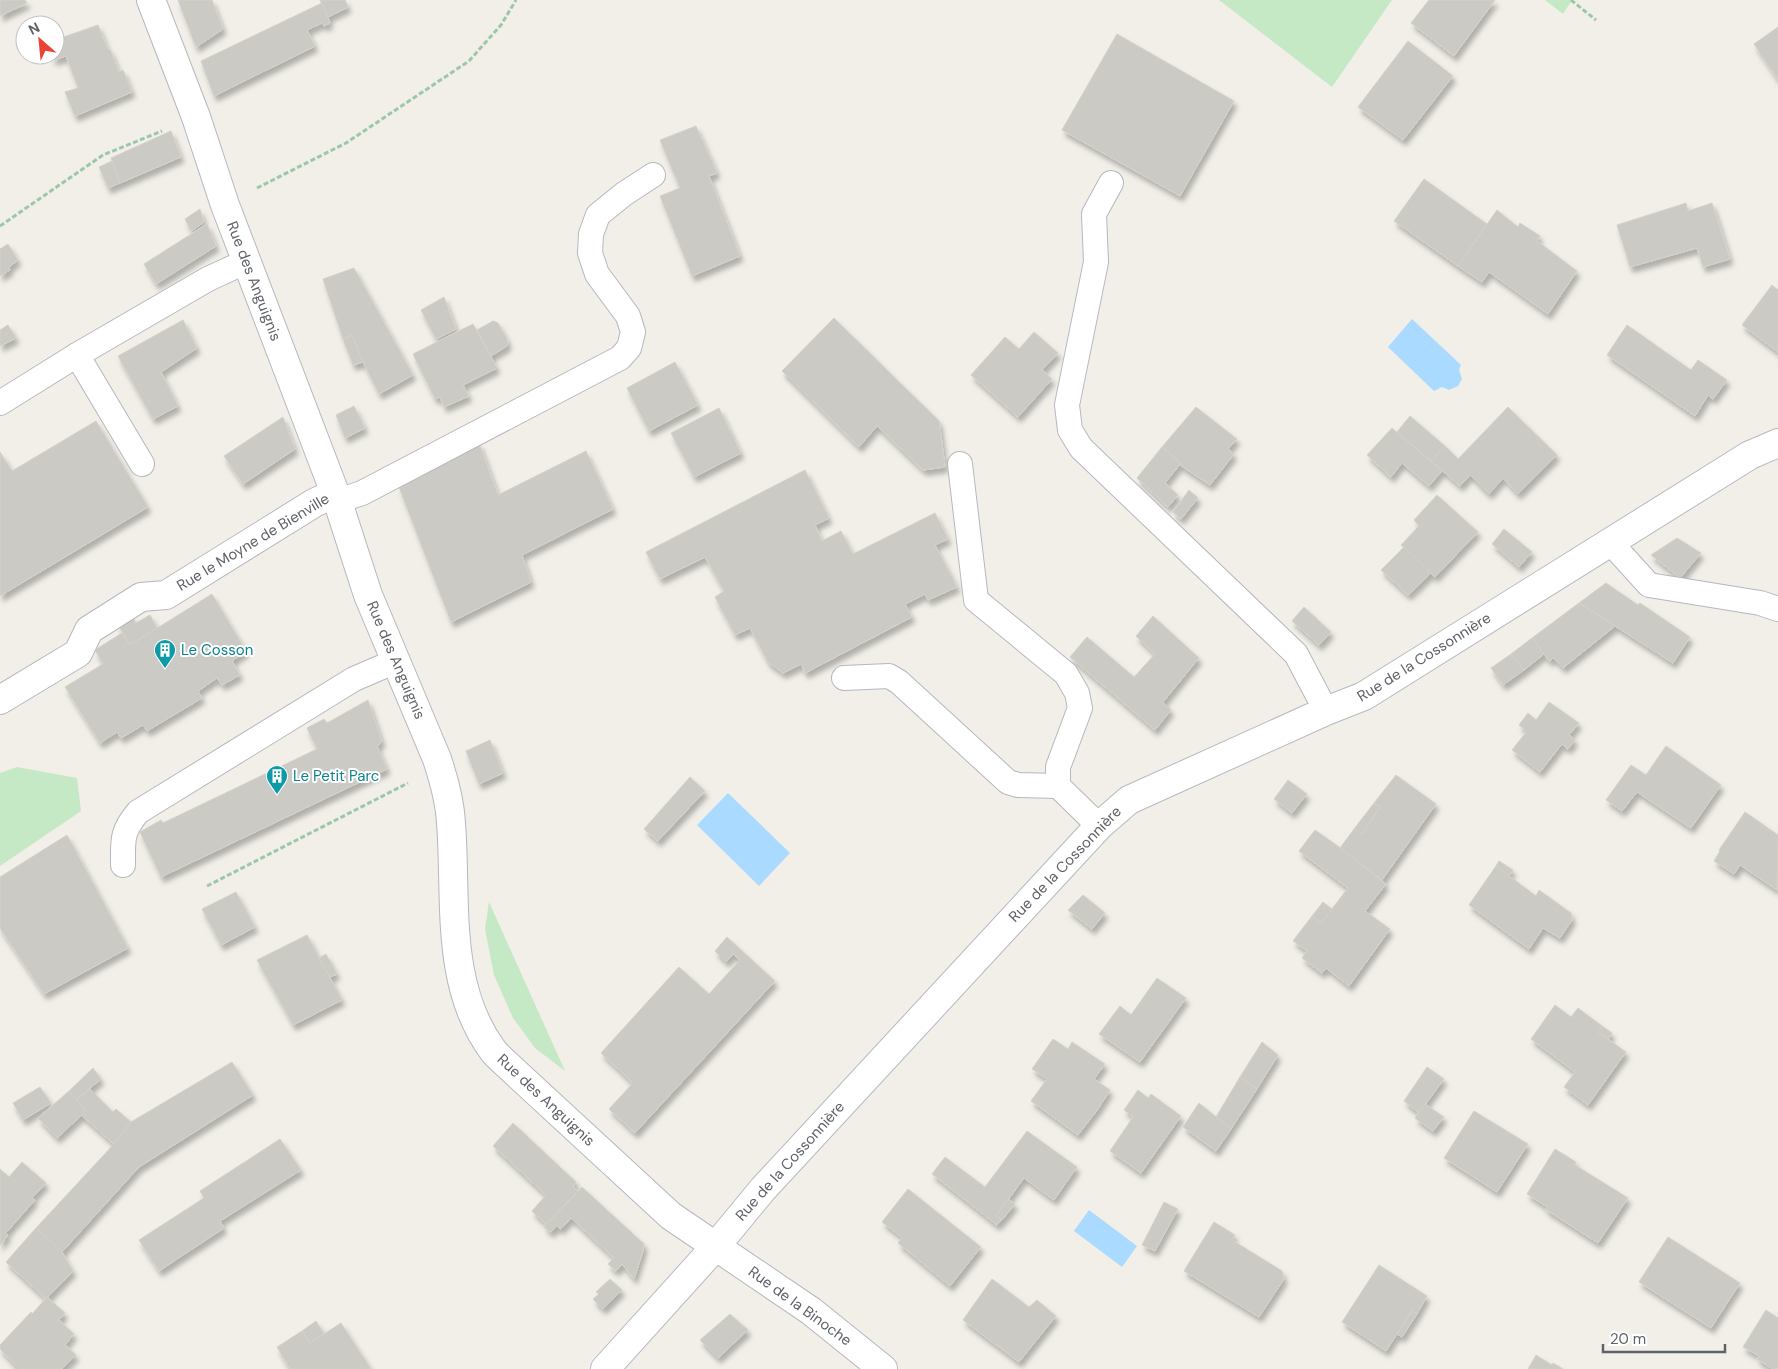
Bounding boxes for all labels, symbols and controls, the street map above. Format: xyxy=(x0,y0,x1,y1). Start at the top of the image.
north arrow xyxy=(15,15,65,65)
text: N xyxy=(25,18,43,39)
street label: Rue des Anguignis xyxy=(222,218,286,344)
street label: Rue le Moyne de Bienville xyxy=(173,488,333,596)
street label: Rue des Anguignis xyxy=(362,598,430,722)
street label: Rue de la Cossonnière xyxy=(1353,608,1495,706)
building icon: Le Cosson xyxy=(153,638,177,669)
place label: Le Cosson xyxy=(181,640,253,660)
building icon: Le Petit Parc xyxy=(265,764,289,795)
place label: Le Petit Parc xyxy=(293,766,379,786)
street label: Rue de la Cossonnière xyxy=(1004,802,1126,926)
street label: Rue des Anguignis xyxy=(493,1049,599,1151)
street label: Rue de la Cossonnière xyxy=(731,1097,849,1225)
street label: Rue de la Binoche xyxy=(744,1262,856,1350)
scale bar xyxy=(1603,1322,1726,1354)
text: 20 m xyxy=(1610,1329,1646,1349)

